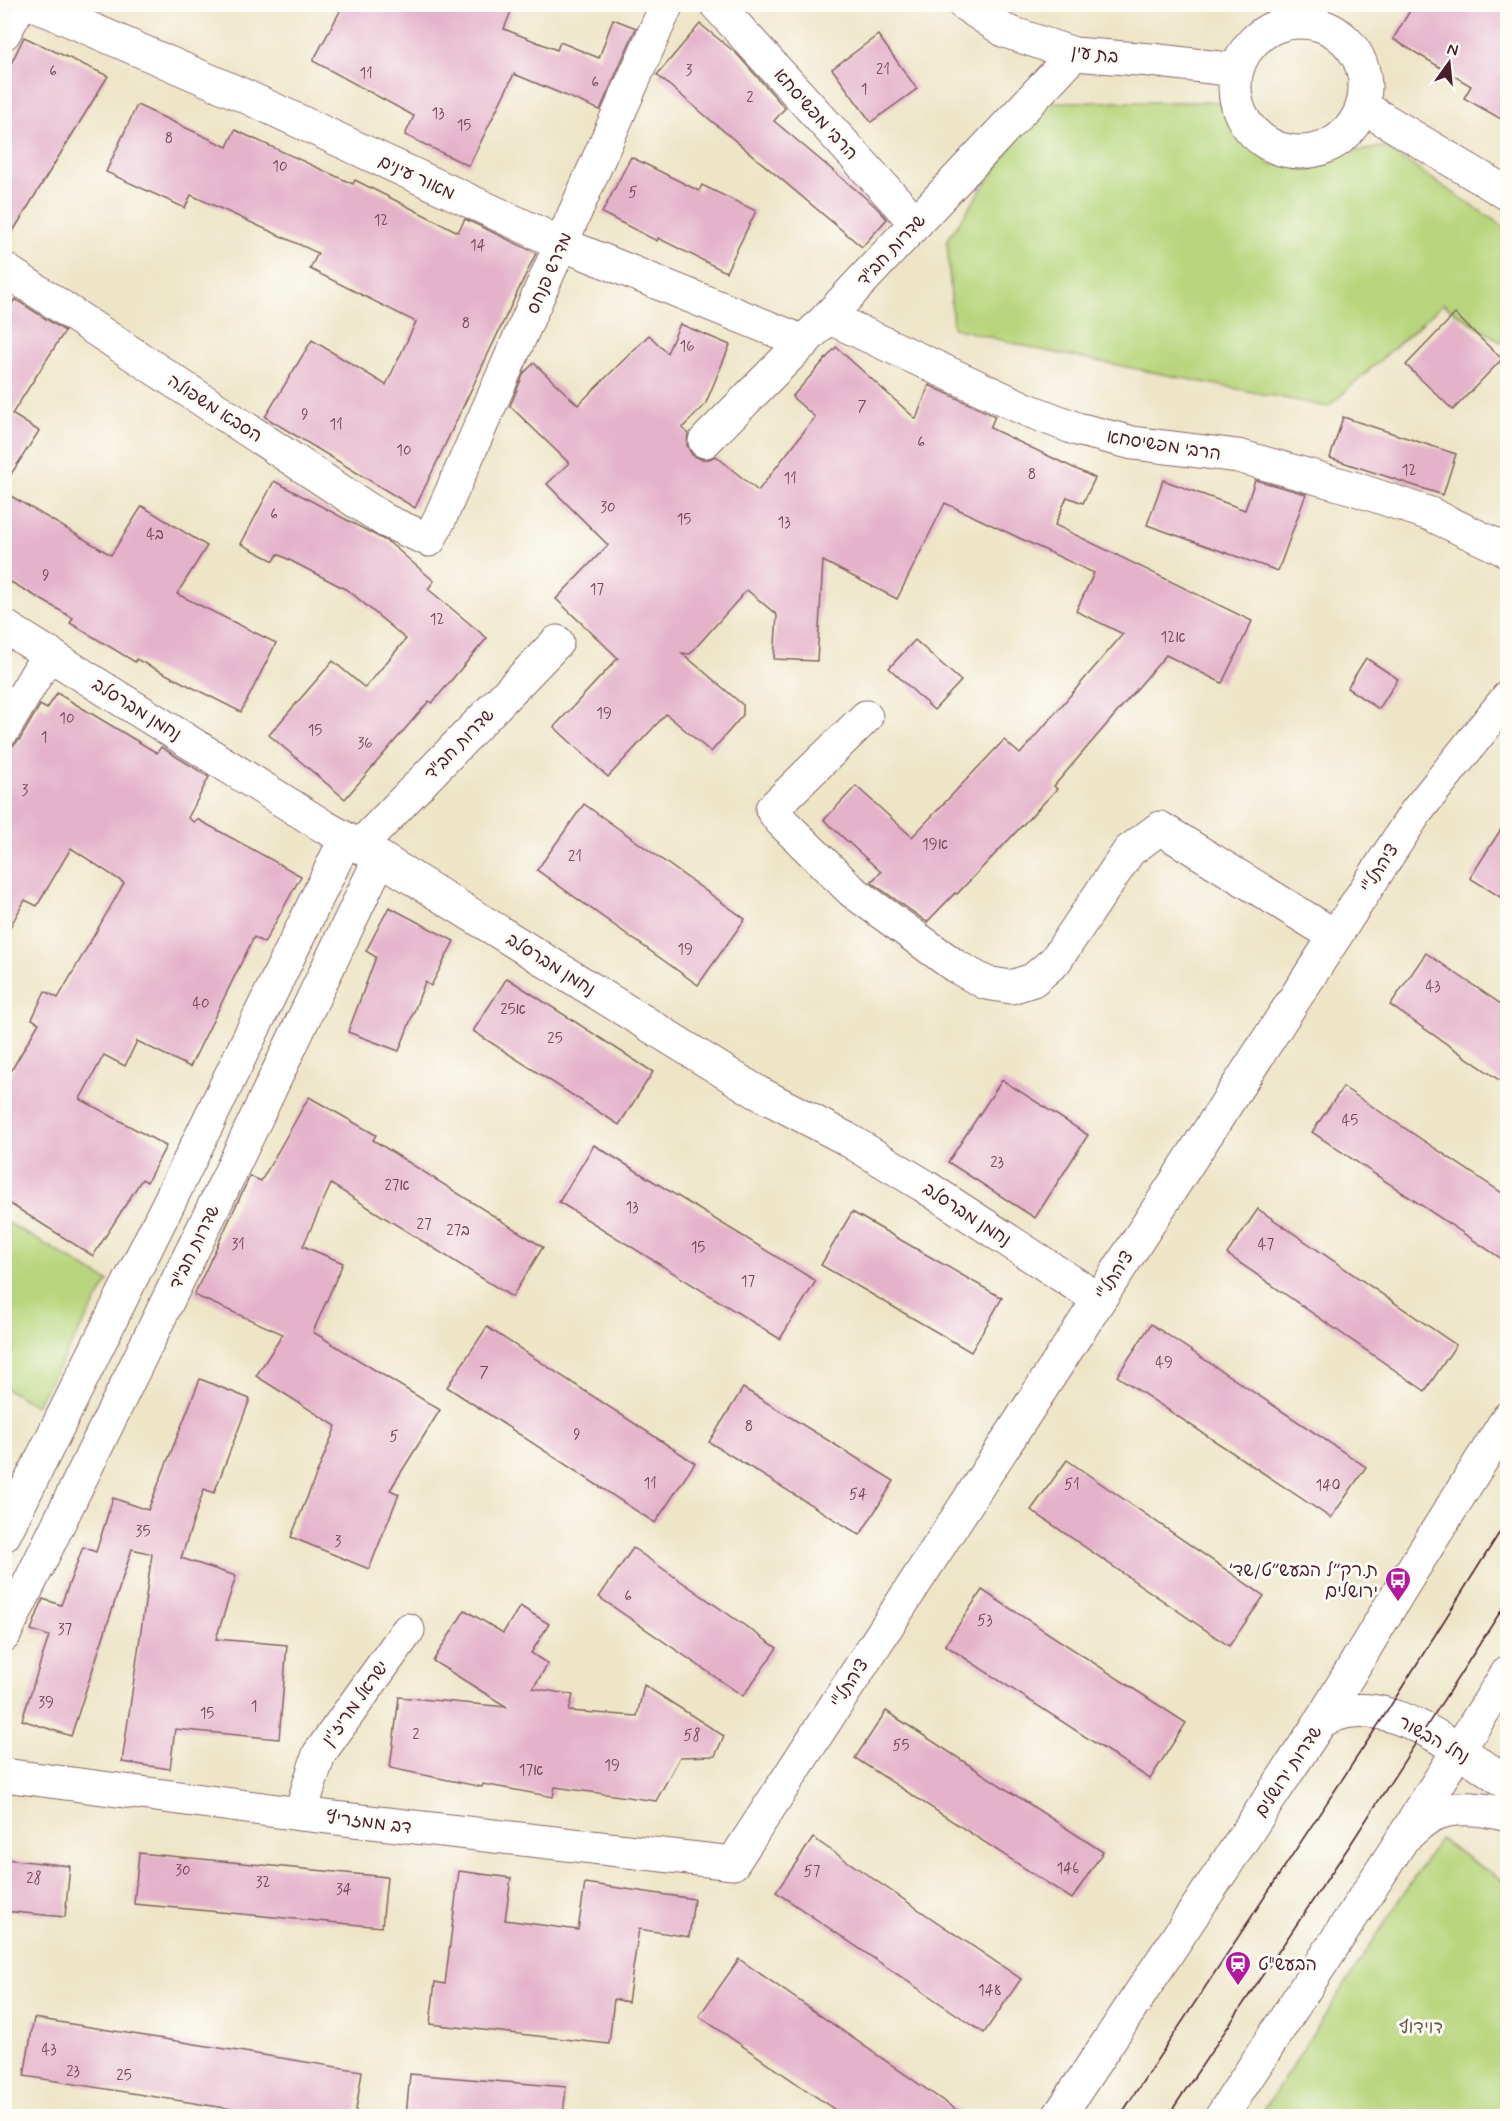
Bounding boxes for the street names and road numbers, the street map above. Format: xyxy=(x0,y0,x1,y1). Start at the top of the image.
street label: בת עין xyxy=(1070,40,1120,70)
street label: הרבי מפשיסחא xyxy=(768,64,863,166)
street label: מאור עינים xyxy=(374,150,459,206)
street label: שדרות חב"ד xyxy=(852,209,932,292)
street label: מדרש פנחס xyxy=(521,229,579,318)
street label: הסבא משפולה xyxy=(162,369,267,449)
street label: הרבי מפשיסחא xyxy=(1105,425,1223,467)
street label: נחמן מברסלב xyxy=(87,673,186,747)
street label: שדרות חב"ד xyxy=(419,703,500,786)
street label: ציהתל"י xyxy=(1355,840,1404,898)
street label: נחמן מברסלב xyxy=(501,928,600,1002)
street label: נחמן מברסלב xyxy=(918,1177,1015,1252)
street label: שדרות חב"ד xyxy=(164,1201,226,1294)
street label: ציהתל"י xyxy=(1090,1247,1139,1305)
street label: ציהתל"י xyxy=(825,1655,874,1713)
street label: ישראל מריז'ין xyxy=(317,1656,395,1751)
street label: נחל הבשור xyxy=(1394,1710,1474,1769)
street label: שדרות ירושלים xyxy=(1249,1721,1328,1822)
street label: דב ממזריץ xyxy=(325,1806,413,1840)

